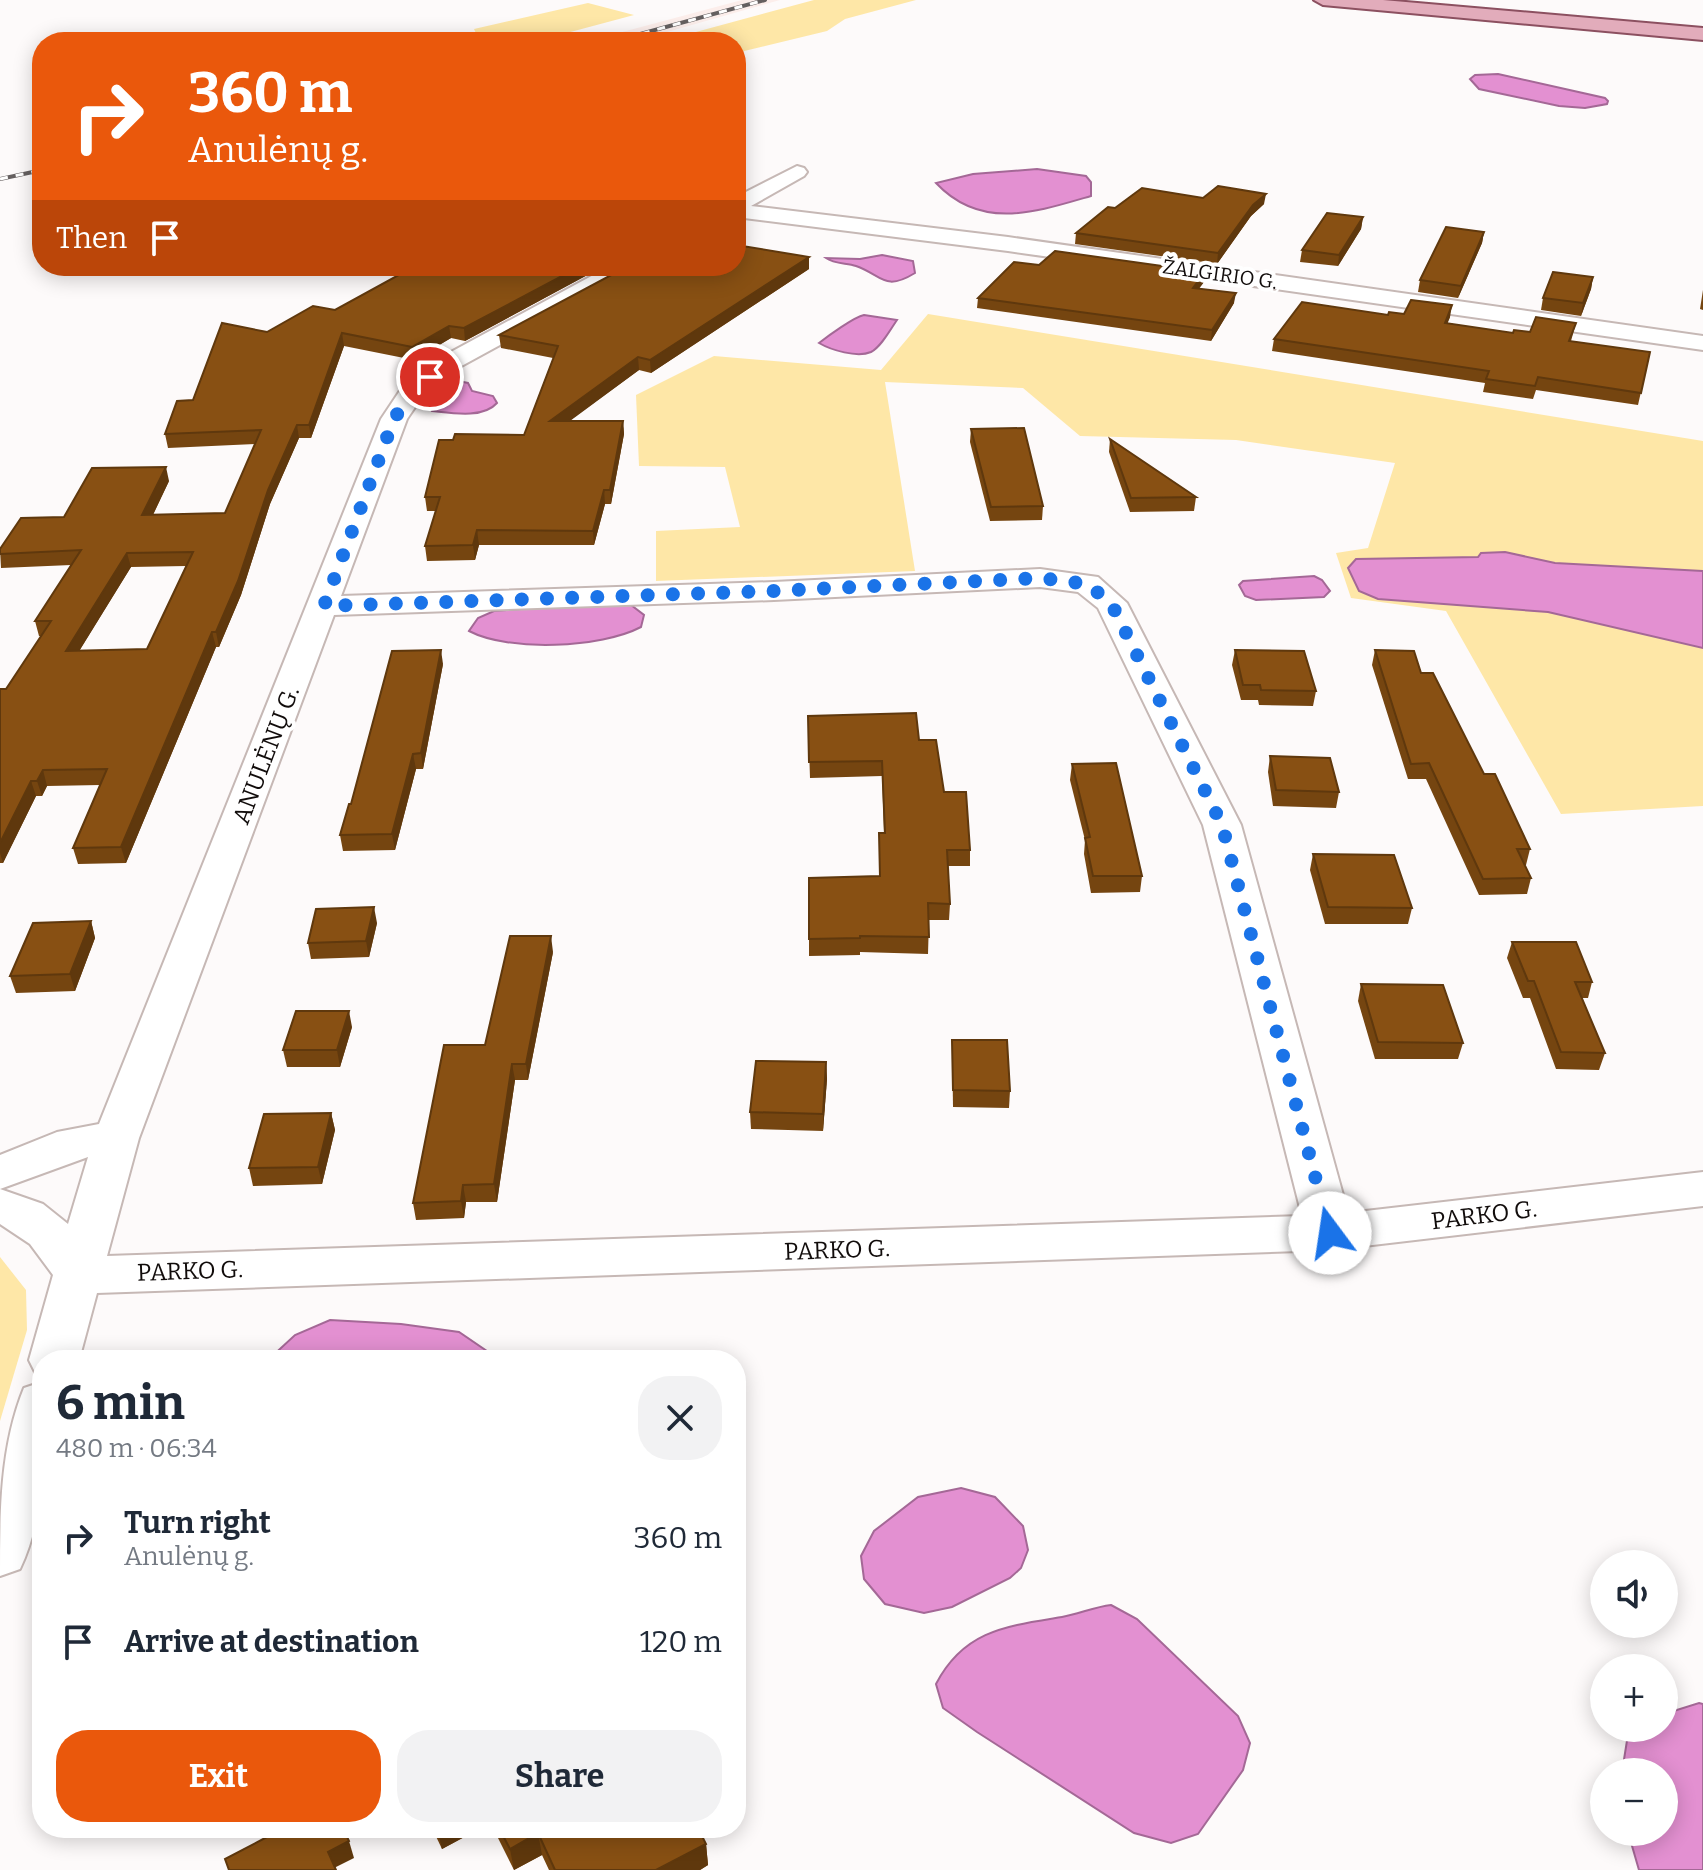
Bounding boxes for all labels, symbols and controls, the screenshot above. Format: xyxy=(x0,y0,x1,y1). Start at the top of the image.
text: 360 m xyxy=(188,60,352,127)
icon: right xyxy=(56,64,160,168)
text: Anulėnų g. xyxy=(188,128,368,172)
icon: arrive xyxy=(143,216,187,260)
text: Then xyxy=(56,220,127,256)
street label: ŽALGIRIO G. xyxy=(1161,254,1279,294)
pin xyxy=(396,343,464,411)
icon: arrive xyxy=(408,355,452,399)
street label: ANULĖNŲ G. xyxy=(227,682,305,828)
position arrow xyxy=(1288,1191,1372,1275)
street label: PARKO G. xyxy=(1430,1195,1538,1235)
street label: PARKO G. xyxy=(783,1234,891,1266)
street label: PARKO G. xyxy=(136,1255,244,1287)
text: 6 min xyxy=(56,1374,185,1432)
button: close xyxy=(638,1376,722,1460)
text: 480 m · 06:34 xyxy=(56,1433,217,1464)
text: Turn right xyxy=(124,1505,271,1541)
icon: right xyxy=(56,1516,100,1560)
text: 360 m xyxy=(633,1520,722,1556)
text: Anulėnų g. xyxy=(124,1541,254,1572)
map controls xyxy=(1590,1550,1678,1846)
button: sound xyxy=(1590,1550,1678,1638)
icon: arrive xyxy=(56,1620,100,1664)
text: Arrive at destination xyxy=(124,1624,419,1660)
text: 120 m xyxy=(640,1624,722,1660)
button: + xyxy=(1590,1654,1678,1742)
button: Exit xyxy=(56,1730,381,1822)
button: Share xyxy=(397,1730,722,1822)
button: − xyxy=(1590,1758,1678,1846)

